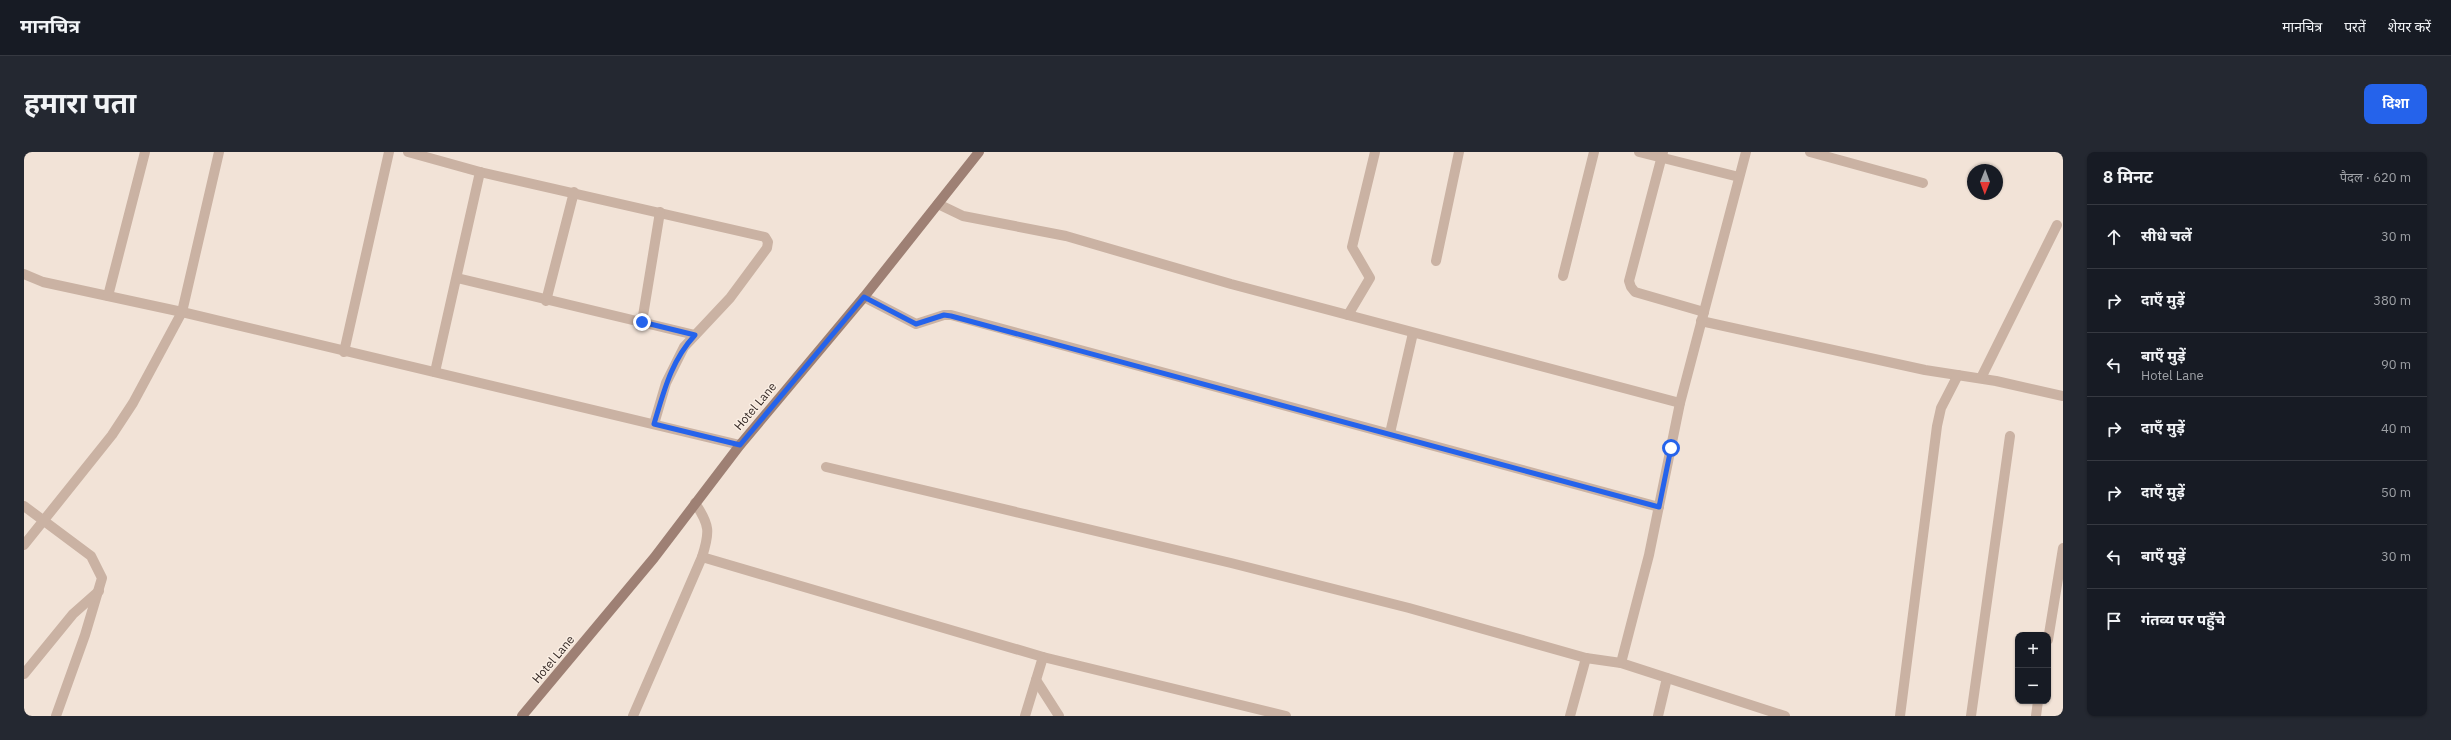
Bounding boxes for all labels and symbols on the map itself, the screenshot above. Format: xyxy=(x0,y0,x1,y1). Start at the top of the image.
north arrow xyxy=(1967,164,2003,200)
route end xyxy=(633,313,651,331)
street label: Hotel Lane xyxy=(731,379,780,433)
route start xyxy=(1662,439,1680,457)
street label: Hotel Lane xyxy=(529,632,578,686)

